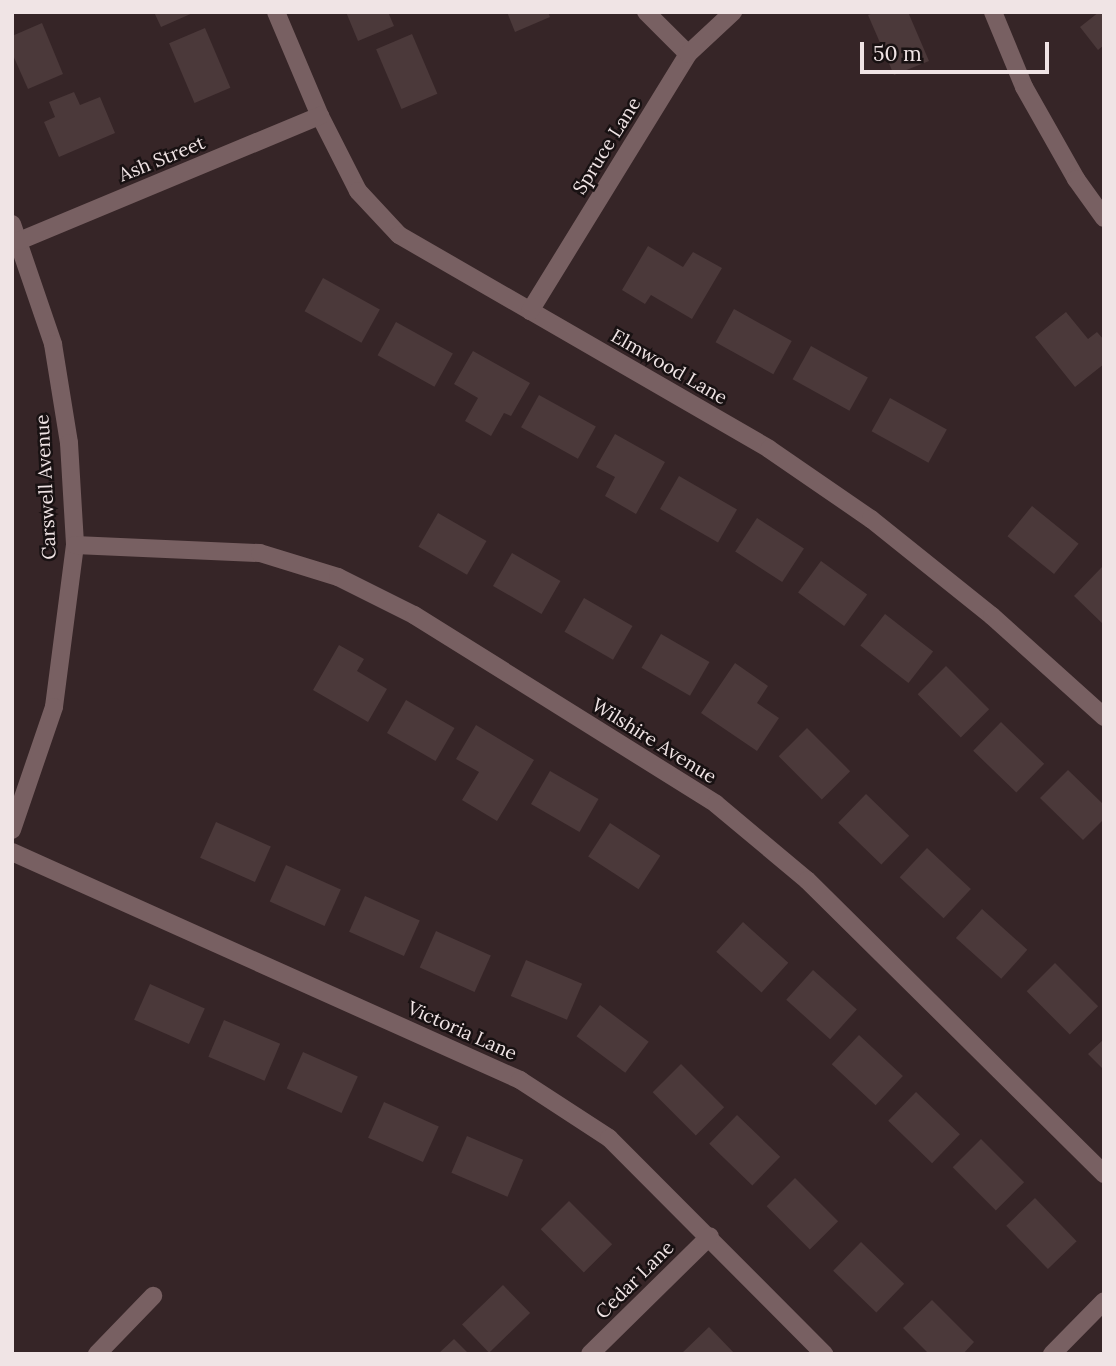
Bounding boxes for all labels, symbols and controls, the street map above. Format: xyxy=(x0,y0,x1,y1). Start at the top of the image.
scale bar xyxy=(864,28,1053,72)
text: 50 m xyxy=(873,40,922,67)
street label: Spruce Lane xyxy=(568,93,646,199)
street label: Ash Street xyxy=(116,131,208,187)
street label: Elmwood Lane xyxy=(607,325,731,409)
street label: Carswell Avenue xyxy=(31,414,61,560)
street label: Wilshire Avenue xyxy=(588,694,720,788)
street label: Victoria Lane xyxy=(404,997,520,1065)
street label: Cedar Lane xyxy=(591,1236,679,1324)

